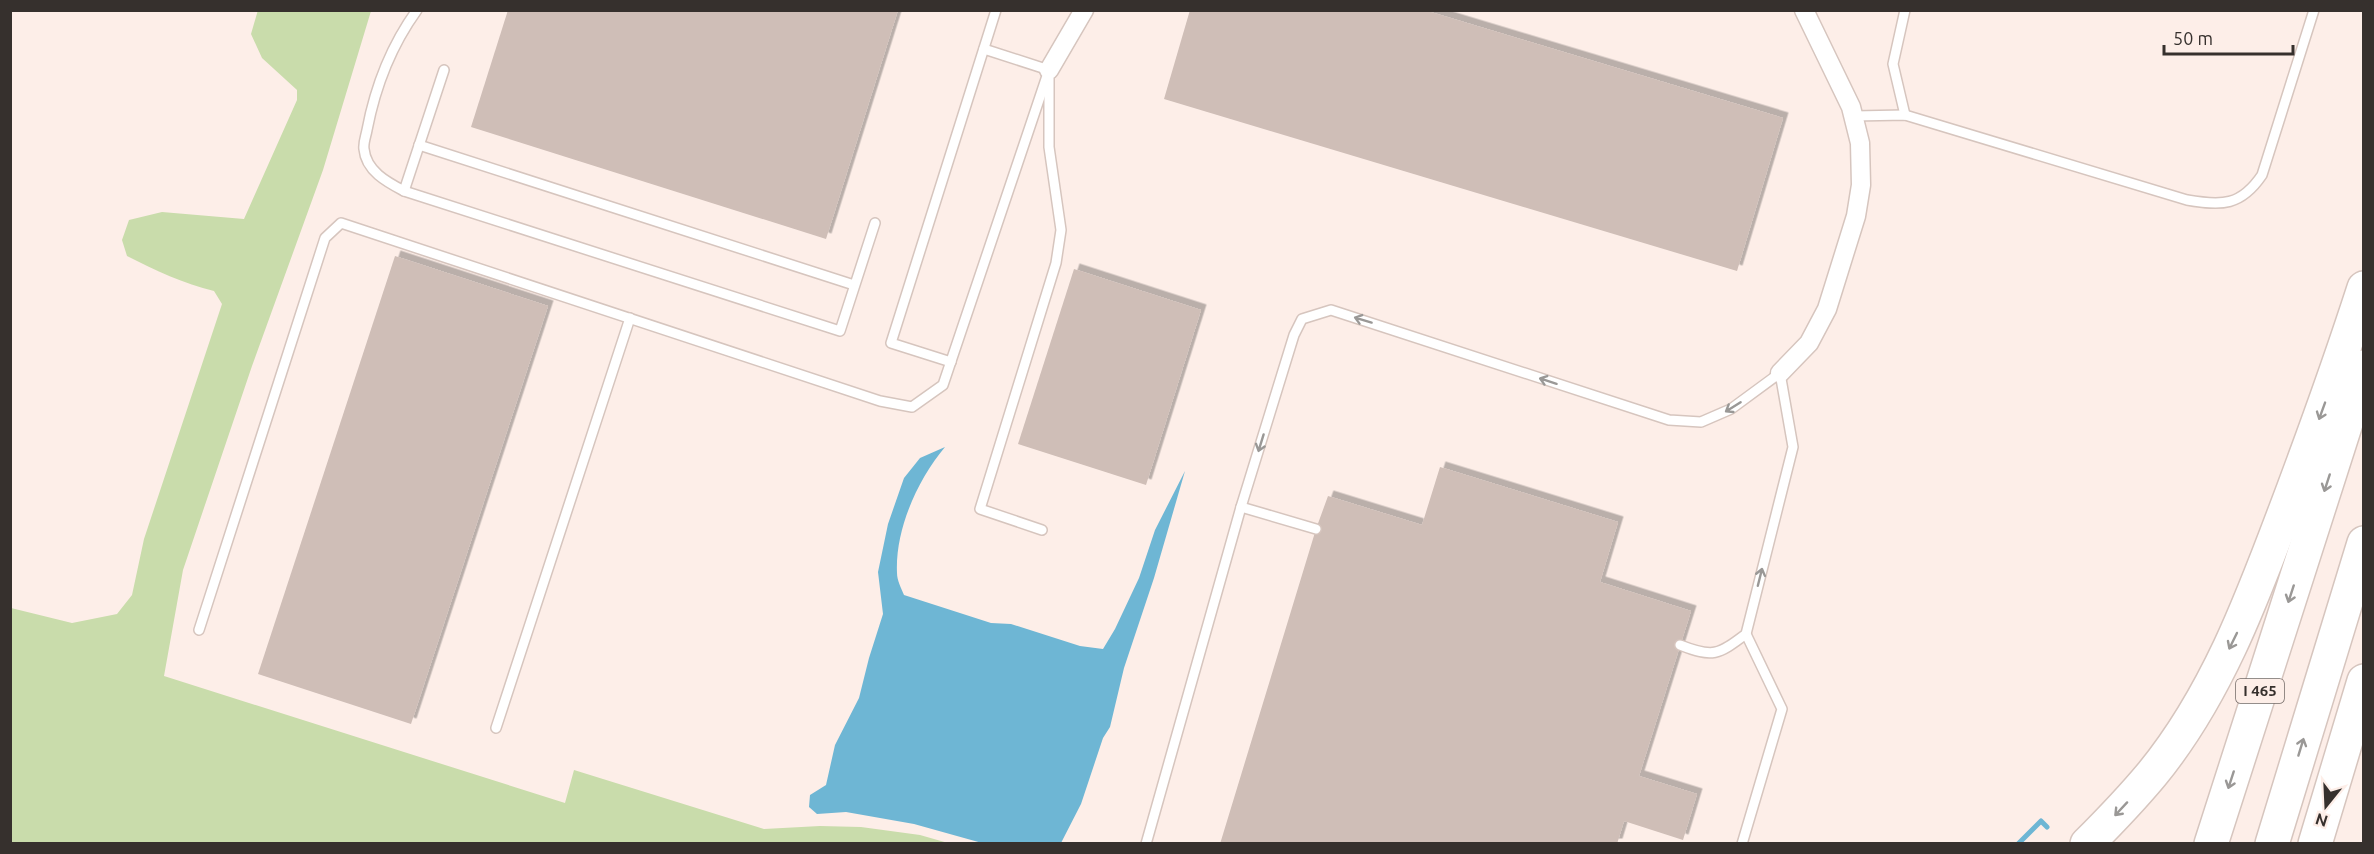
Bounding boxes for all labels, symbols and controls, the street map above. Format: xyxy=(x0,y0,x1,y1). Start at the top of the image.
scale bar xyxy=(2164,18,2293,56)
text: 50 m xyxy=(2173,28,2213,48)
one-way arrow xyxy=(1354,314,1373,325)
one-way arrow xyxy=(1539,375,1558,386)
one-way arrow xyxy=(1725,401,1742,413)
one-way arrow xyxy=(2315,401,2326,420)
one-way arrow xyxy=(1255,434,1266,453)
one-way arrow xyxy=(2321,473,2332,492)
one-way arrow xyxy=(1755,568,1767,587)
one-way arrow xyxy=(2285,584,2296,603)
one-way arrow xyxy=(2226,631,2238,649)
road number: I 465 xyxy=(2236,679,2284,703)
one-way arrow xyxy=(2296,738,2307,757)
one-way arrow xyxy=(2225,770,2236,789)
north arrow xyxy=(2296,776,2356,836)
one-way arrow xyxy=(2114,801,2128,816)
text: N xyxy=(2313,810,2330,831)

